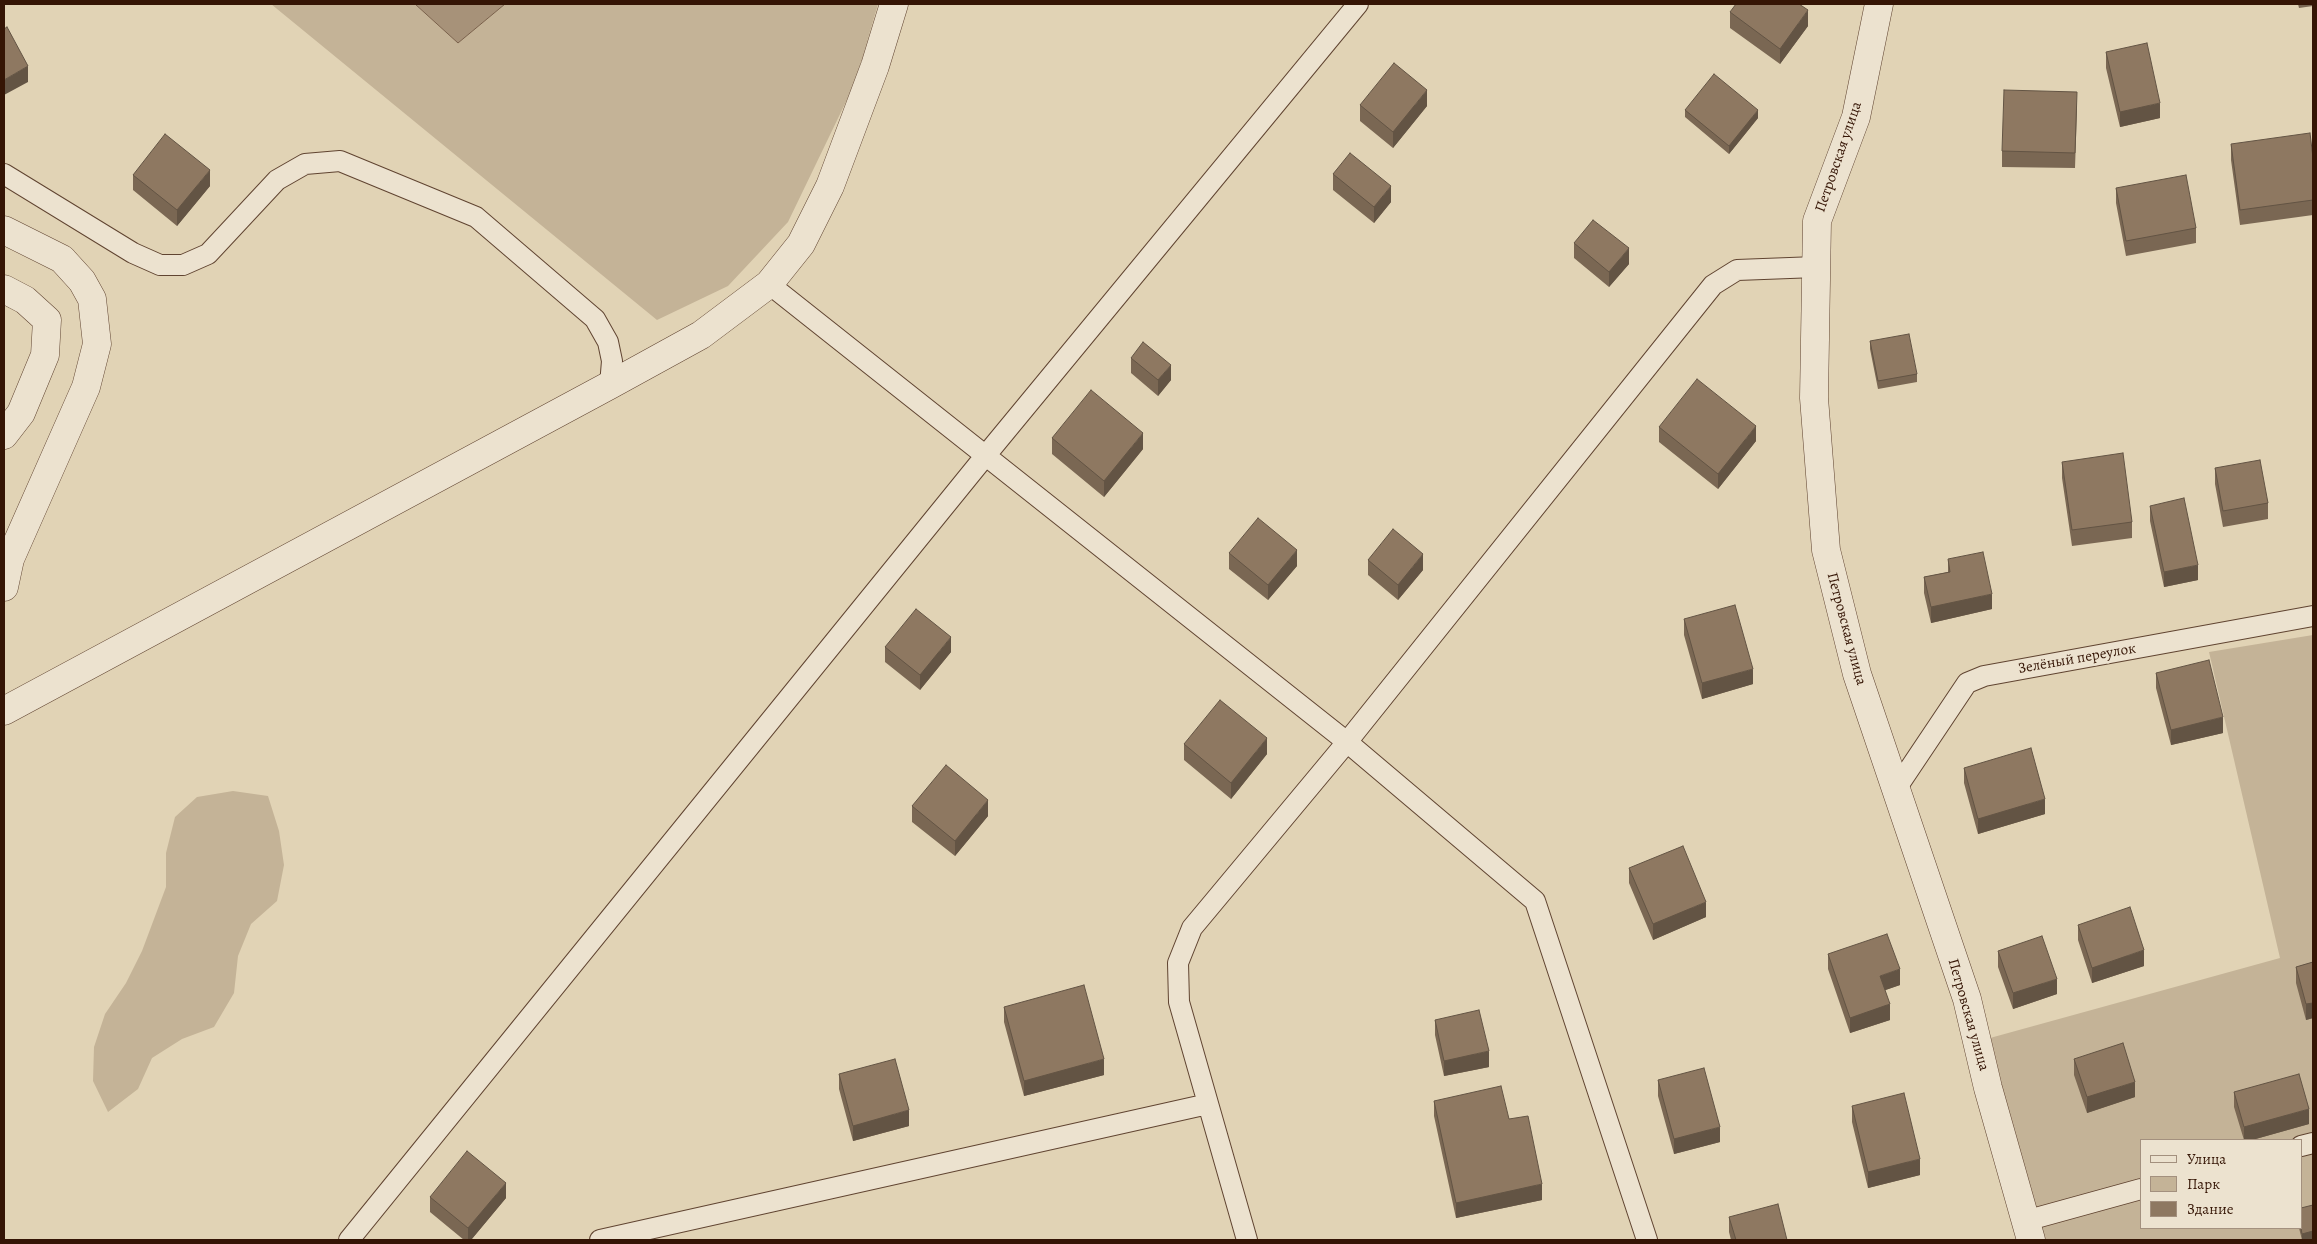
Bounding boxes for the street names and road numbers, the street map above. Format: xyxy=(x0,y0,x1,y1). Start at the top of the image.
street label: Петровская улица xyxy=(1812,99,1866,215)
street label: Петровская улица xyxy=(1822,571,1870,687)
street label: Зелёный переулок xyxy=(2017,640,2137,678)
street label: Петровская улица xyxy=(1943,957,1993,1073)

